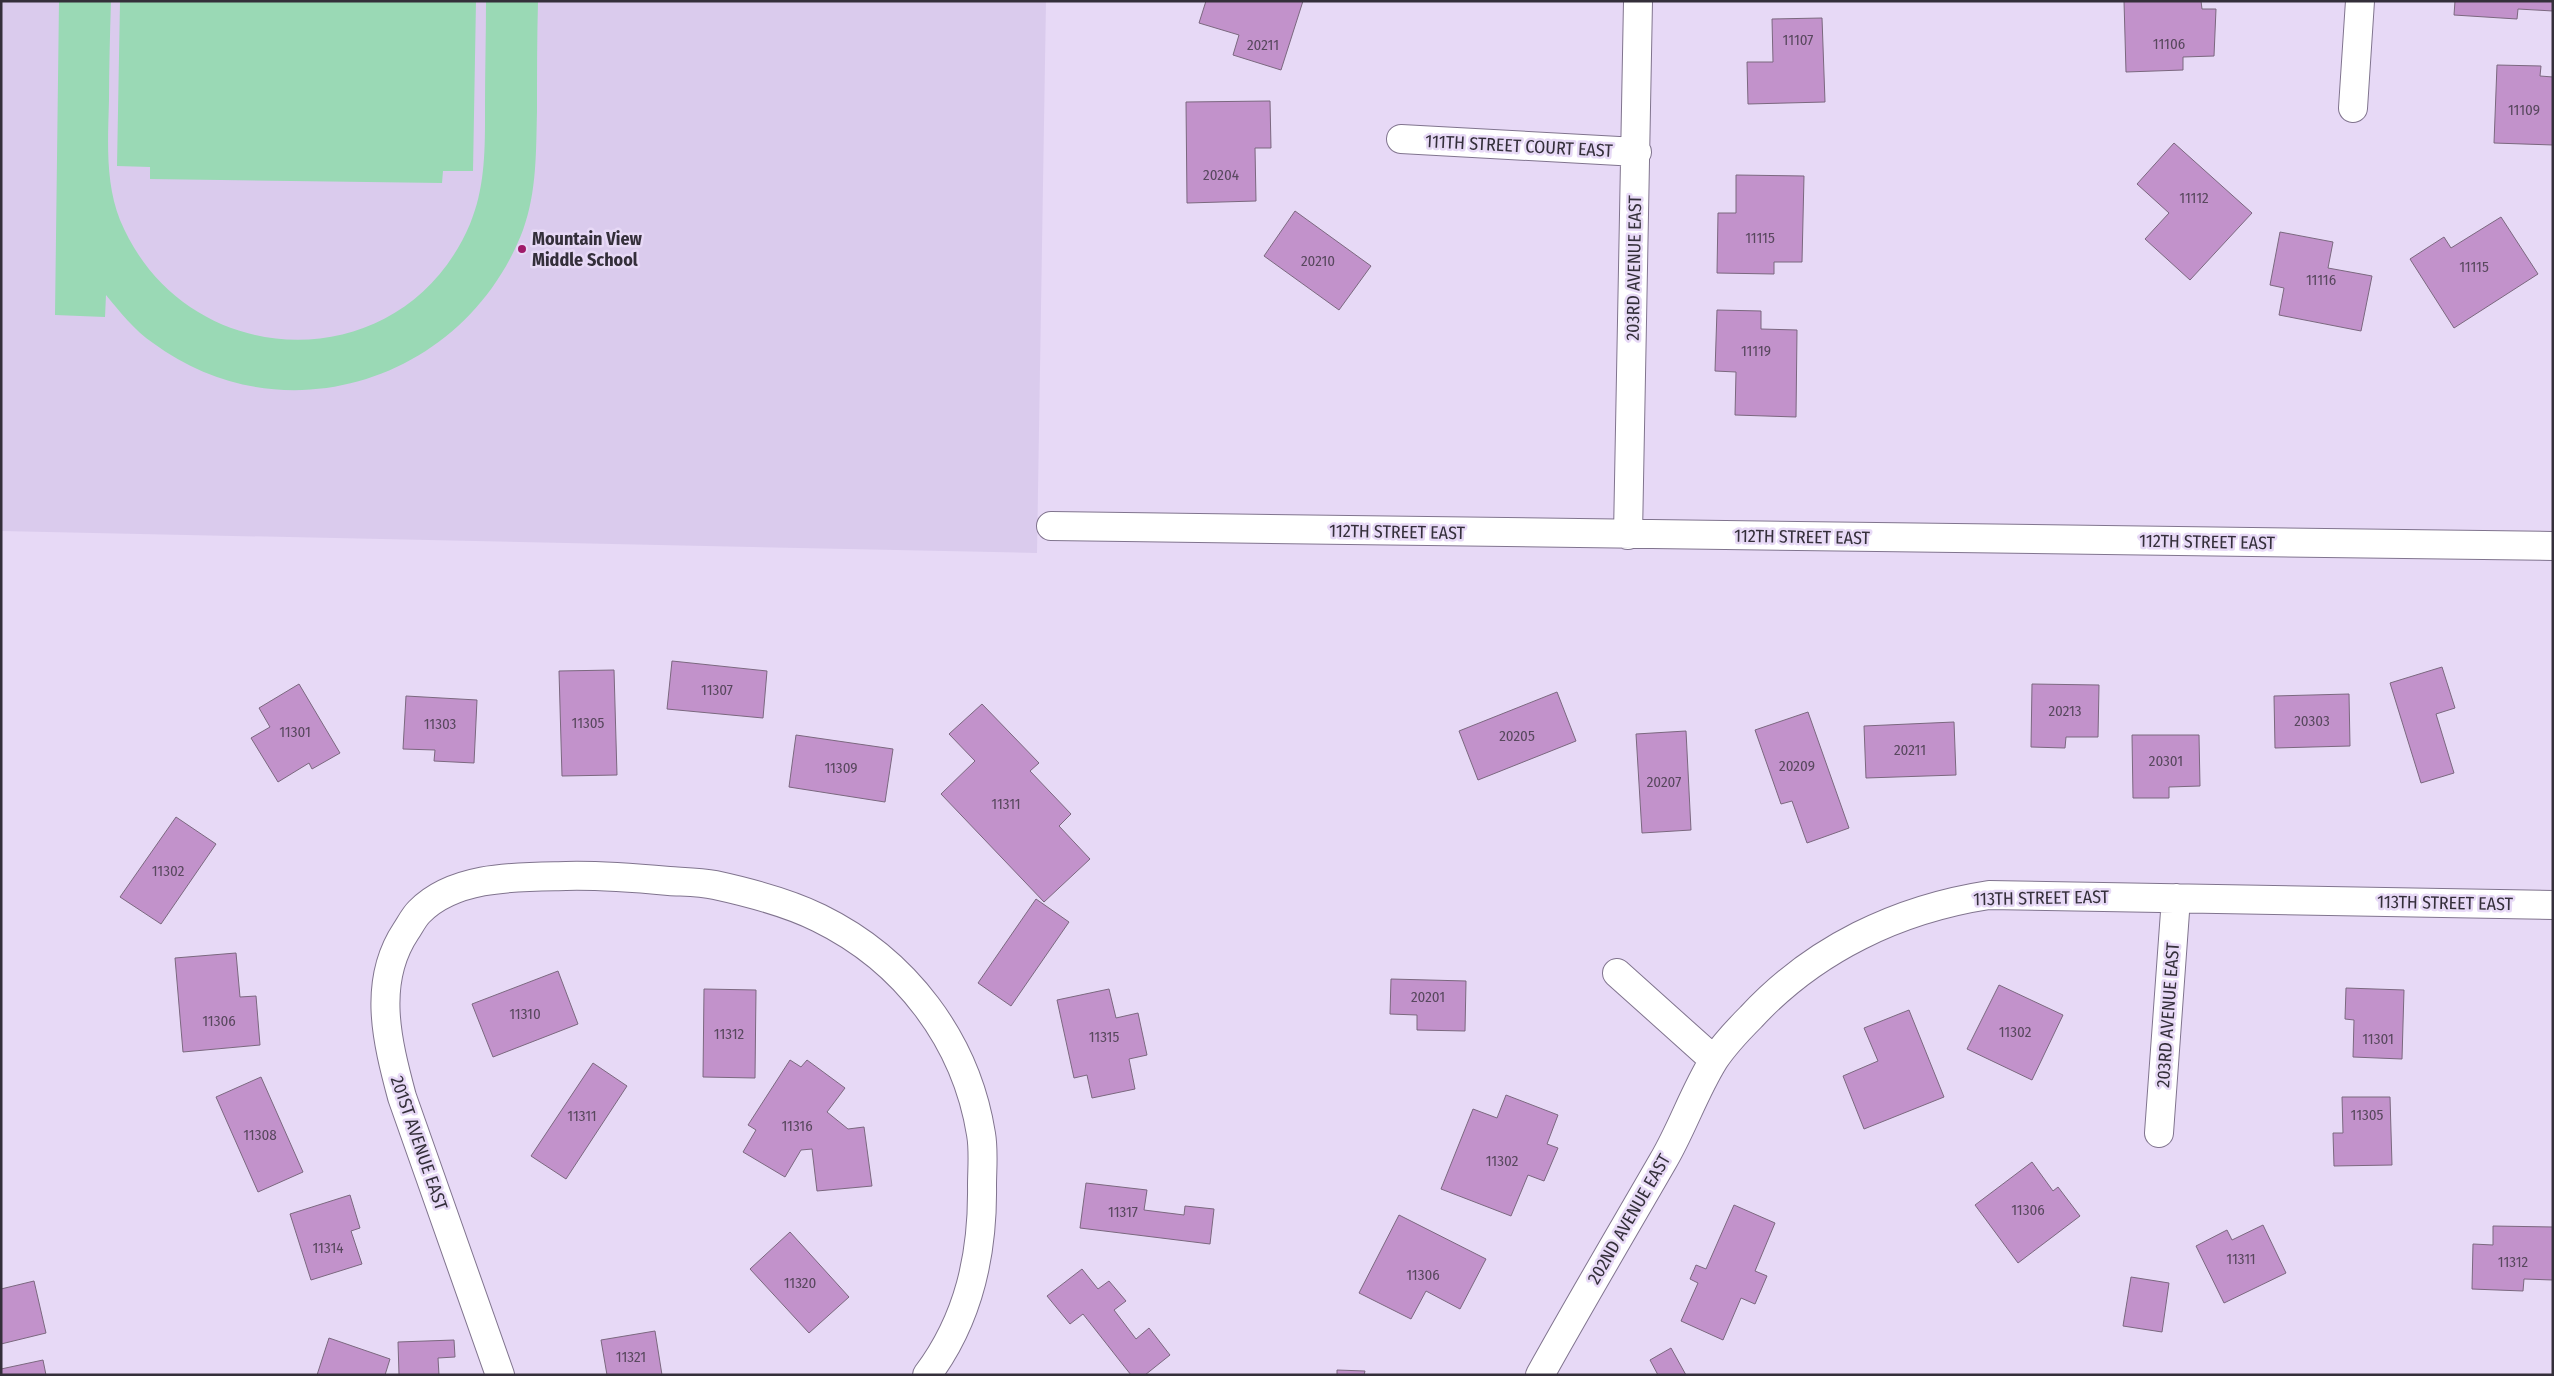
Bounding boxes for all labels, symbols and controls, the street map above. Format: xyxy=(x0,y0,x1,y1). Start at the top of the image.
house number: 11107 xyxy=(1783,31,1813,49)
house number: 11106 xyxy=(2153,35,2185,53)
house number: 20211 xyxy=(1247,36,1279,54)
house number: 11109 xyxy=(2508,101,2540,119)
street label: 111TH STREET COURT EAST xyxy=(1425,130,1614,162)
house number: 20204 xyxy=(1203,166,1239,184)
house number: 11112 xyxy=(2179,189,2209,207)
street label: 203RD AVENUE EAST xyxy=(1622,194,1646,341)
place label: Mountain View Middle School xyxy=(532,228,643,271)
house number: 11115 xyxy=(1745,229,1775,247)
marker: Mountain View Middle School xyxy=(516,243,528,255)
house number: 20210 xyxy=(1301,252,1335,270)
house number: 11115 xyxy=(2459,258,2489,276)
house number: 11116 xyxy=(2306,271,2336,289)
house number: 11119 xyxy=(1741,342,1771,360)
street label: 112TH STREET EAST xyxy=(1329,520,1466,544)
street label: 112TH STREET EAST xyxy=(1734,525,1871,549)
street label: 112TH STREET EAST xyxy=(2139,530,2276,554)
house number: 11307 xyxy=(701,681,733,699)
house number: 20213 xyxy=(2048,702,2082,720)
house number: 20303 xyxy=(2294,712,2330,730)
house number: 11305 xyxy=(572,714,605,732)
house number: 11303 xyxy=(424,715,457,733)
house number: 11301 xyxy=(279,723,311,741)
house number: 20205 xyxy=(1499,727,1535,745)
house number: 20211 xyxy=(1894,741,1926,759)
house number: 20301 xyxy=(2149,752,2183,770)
house number: 20209 xyxy=(1779,757,1815,775)
house number: 11309 xyxy=(824,759,858,777)
house number: 20207 xyxy=(1647,773,1681,791)
house number: 11311 xyxy=(991,795,1021,813)
house number: 11302 xyxy=(152,862,185,880)
street label: 113TH STREET EAST xyxy=(1973,886,2110,910)
street label: 113TH STREET EAST xyxy=(2377,891,2514,915)
street label: 203RD AVENUE EAST xyxy=(2152,941,2184,1088)
house number: 20201 xyxy=(1411,988,1445,1006)
house number: 11310 xyxy=(509,1005,541,1023)
house number: 11306 xyxy=(202,1012,236,1030)
house number: 11302 xyxy=(1999,1023,2032,1041)
house number: 11312 xyxy=(714,1025,745,1043)
house number: 11315 xyxy=(1089,1028,1119,1046)
house number: 11301 xyxy=(2362,1030,2394,1048)
street label: 201ST AVENUE EAST xyxy=(386,1073,453,1214)
house number: 11305 xyxy=(2351,1106,2384,1124)
house number: 11311 xyxy=(567,1107,597,1125)
house number: 11316 xyxy=(781,1117,813,1135)
house number: 11308 xyxy=(243,1126,277,1144)
street label: 202ND AVENUE EAST xyxy=(1583,1150,1675,1288)
house number: 11302 xyxy=(1486,1152,1519,1170)
house number: 11306 xyxy=(2011,1201,2045,1219)
house number: 11317 xyxy=(1108,1203,1138,1221)
house number: 11314 xyxy=(312,1239,344,1257)
house number: 11311 xyxy=(2226,1250,2256,1268)
house number: 11312 xyxy=(2498,1253,2529,1271)
house number: 11306 xyxy=(1406,1266,1440,1284)
house number: 11320 xyxy=(784,1274,816,1292)
house number: 11321 xyxy=(616,1348,646,1366)

